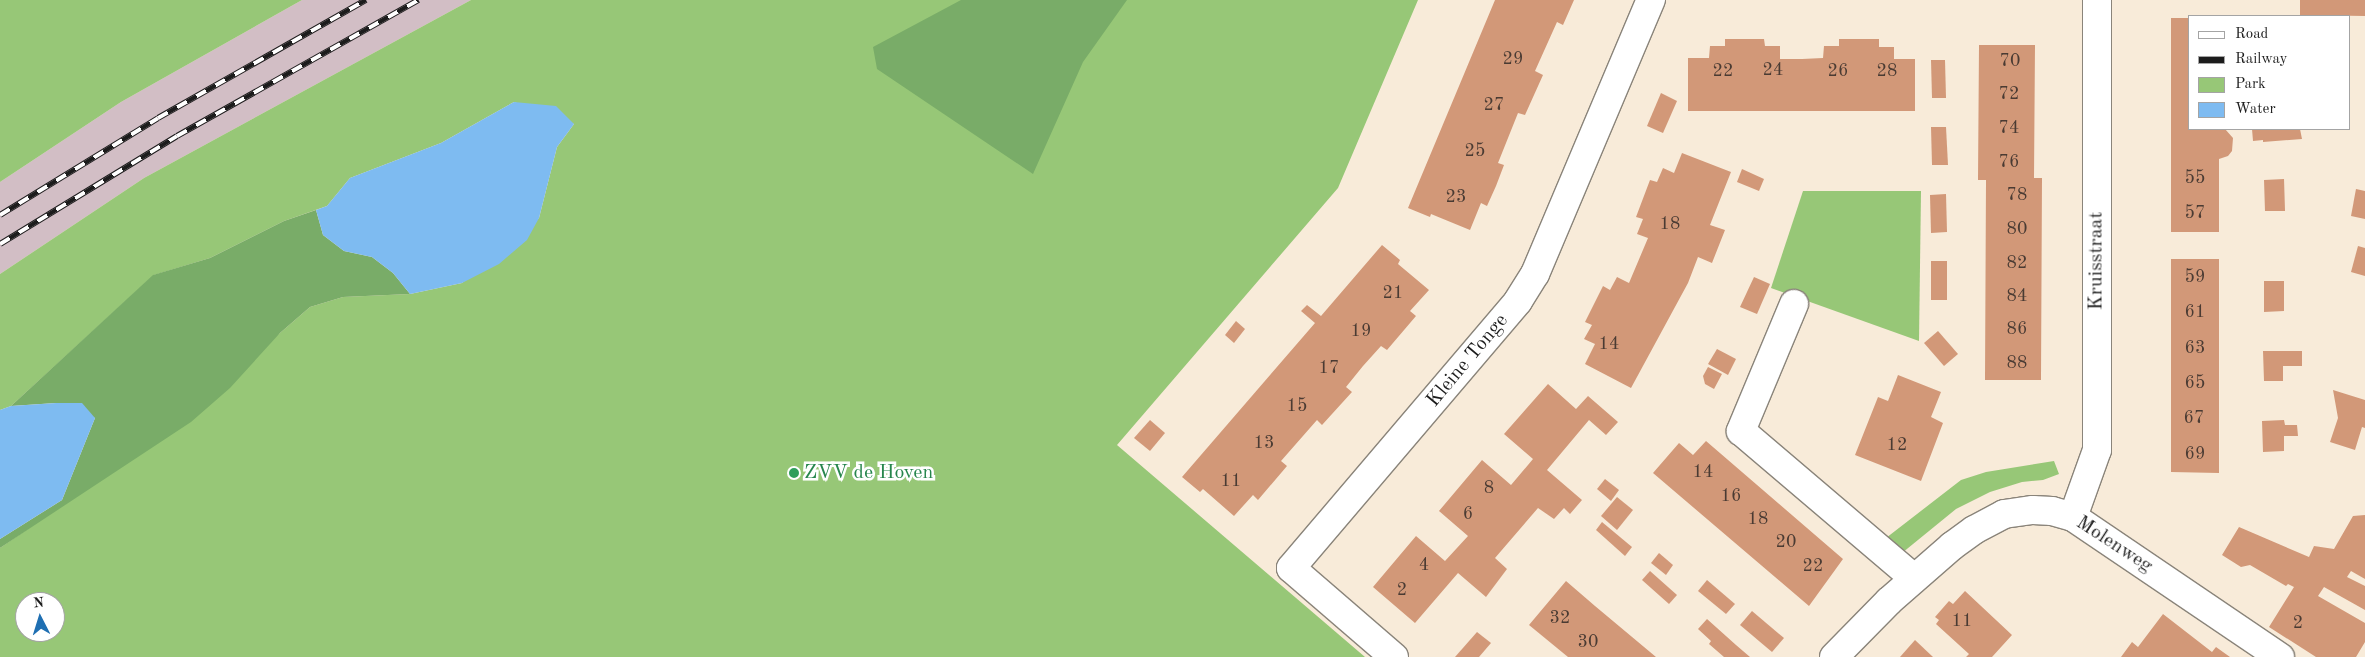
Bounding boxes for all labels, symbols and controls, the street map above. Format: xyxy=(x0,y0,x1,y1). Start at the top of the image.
legend xyxy=(2188,15,2350,130)
text: Road xyxy=(2235,27,2268,42)
house number: 29 xyxy=(1503,48,1523,70)
house number: 70 xyxy=(2000,50,2020,72)
text: Railway xyxy=(2235,52,2288,67)
house number: 24 xyxy=(1763,59,1783,81)
house number: 22 xyxy=(1713,60,1733,82)
house number: 26 xyxy=(1828,60,1848,82)
house number: 28 xyxy=(1877,60,1897,82)
text: Park xyxy=(2235,77,2266,92)
house number: 72 xyxy=(1999,83,2019,105)
house number: 27 xyxy=(1484,94,1504,116)
text: Water xyxy=(2235,102,2276,117)
house number: 74 xyxy=(1999,117,2019,139)
house number: 25 xyxy=(1465,140,1485,162)
house number: 76 xyxy=(1999,151,2019,173)
house number: 55 xyxy=(2185,167,2205,189)
house number: 78 xyxy=(2007,184,2027,206)
house number: 23 xyxy=(1446,186,1466,208)
house number: 57 xyxy=(2185,202,2205,224)
street label: Kruisstraat xyxy=(2085,212,2109,310)
house number: 18 xyxy=(1660,213,1680,235)
house number: 80 xyxy=(2007,218,2027,240)
house number: 82 xyxy=(2007,252,2027,274)
house number: 59 xyxy=(2185,266,2205,288)
house number: 21 xyxy=(1383,282,1403,304)
house number: 84 xyxy=(2007,285,2027,307)
house number: 61 xyxy=(2185,301,2205,323)
street label: Kleine Tonge xyxy=(1422,309,1514,413)
house number: 86 xyxy=(2007,318,2027,340)
house number: 19 xyxy=(1351,320,1371,342)
house number: 14 xyxy=(1599,333,1619,355)
house number: 63 xyxy=(2185,337,2205,359)
house number: 88 xyxy=(2007,352,2027,374)
house number: 17 xyxy=(1319,357,1339,379)
house number: 65 xyxy=(2185,372,2205,394)
house number: 15 xyxy=(1287,395,1307,417)
house number: 67 xyxy=(2184,407,2204,429)
house number: 13 xyxy=(1254,432,1274,454)
house number: 12 xyxy=(1887,434,1907,456)
house number: 69 xyxy=(2185,443,2205,465)
place label: ZVV de Hoven xyxy=(804,461,933,485)
house number: 14 xyxy=(1693,461,1713,483)
marker: ZVV de Hoven xyxy=(788,467,800,479)
house number: 11 xyxy=(1221,470,1241,492)
house number: 8 xyxy=(1484,477,1494,499)
house number: 16 xyxy=(1721,485,1741,507)
house number: 6 xyxy=(1463,503,1473,525)
house number: 18 xyxy=(1748,508,1768,530)
street label: Molenweg xyxy=(2071,511,2157,579)
house number: 20 xyxy=(1776,531,1796,553)
house number: 4 xyxy=(1419,554,1429,576)
house number: 22 xyxy=(1803,555,1823,577)
house number: 2 xyxy=(1397,579,1407,601)
north arrow xyxy=(15,592,65,642)
text: N xyxy=(33,596,45,610)
house number: 32 xyxy=(1550,607,1570,629)
house number: 11 xyxy=(1952,610,1972,632)
house number: 2 xyxy=(2293,612,2303,634)
house number: 30 xyxy=(1578,631,1598,653)

